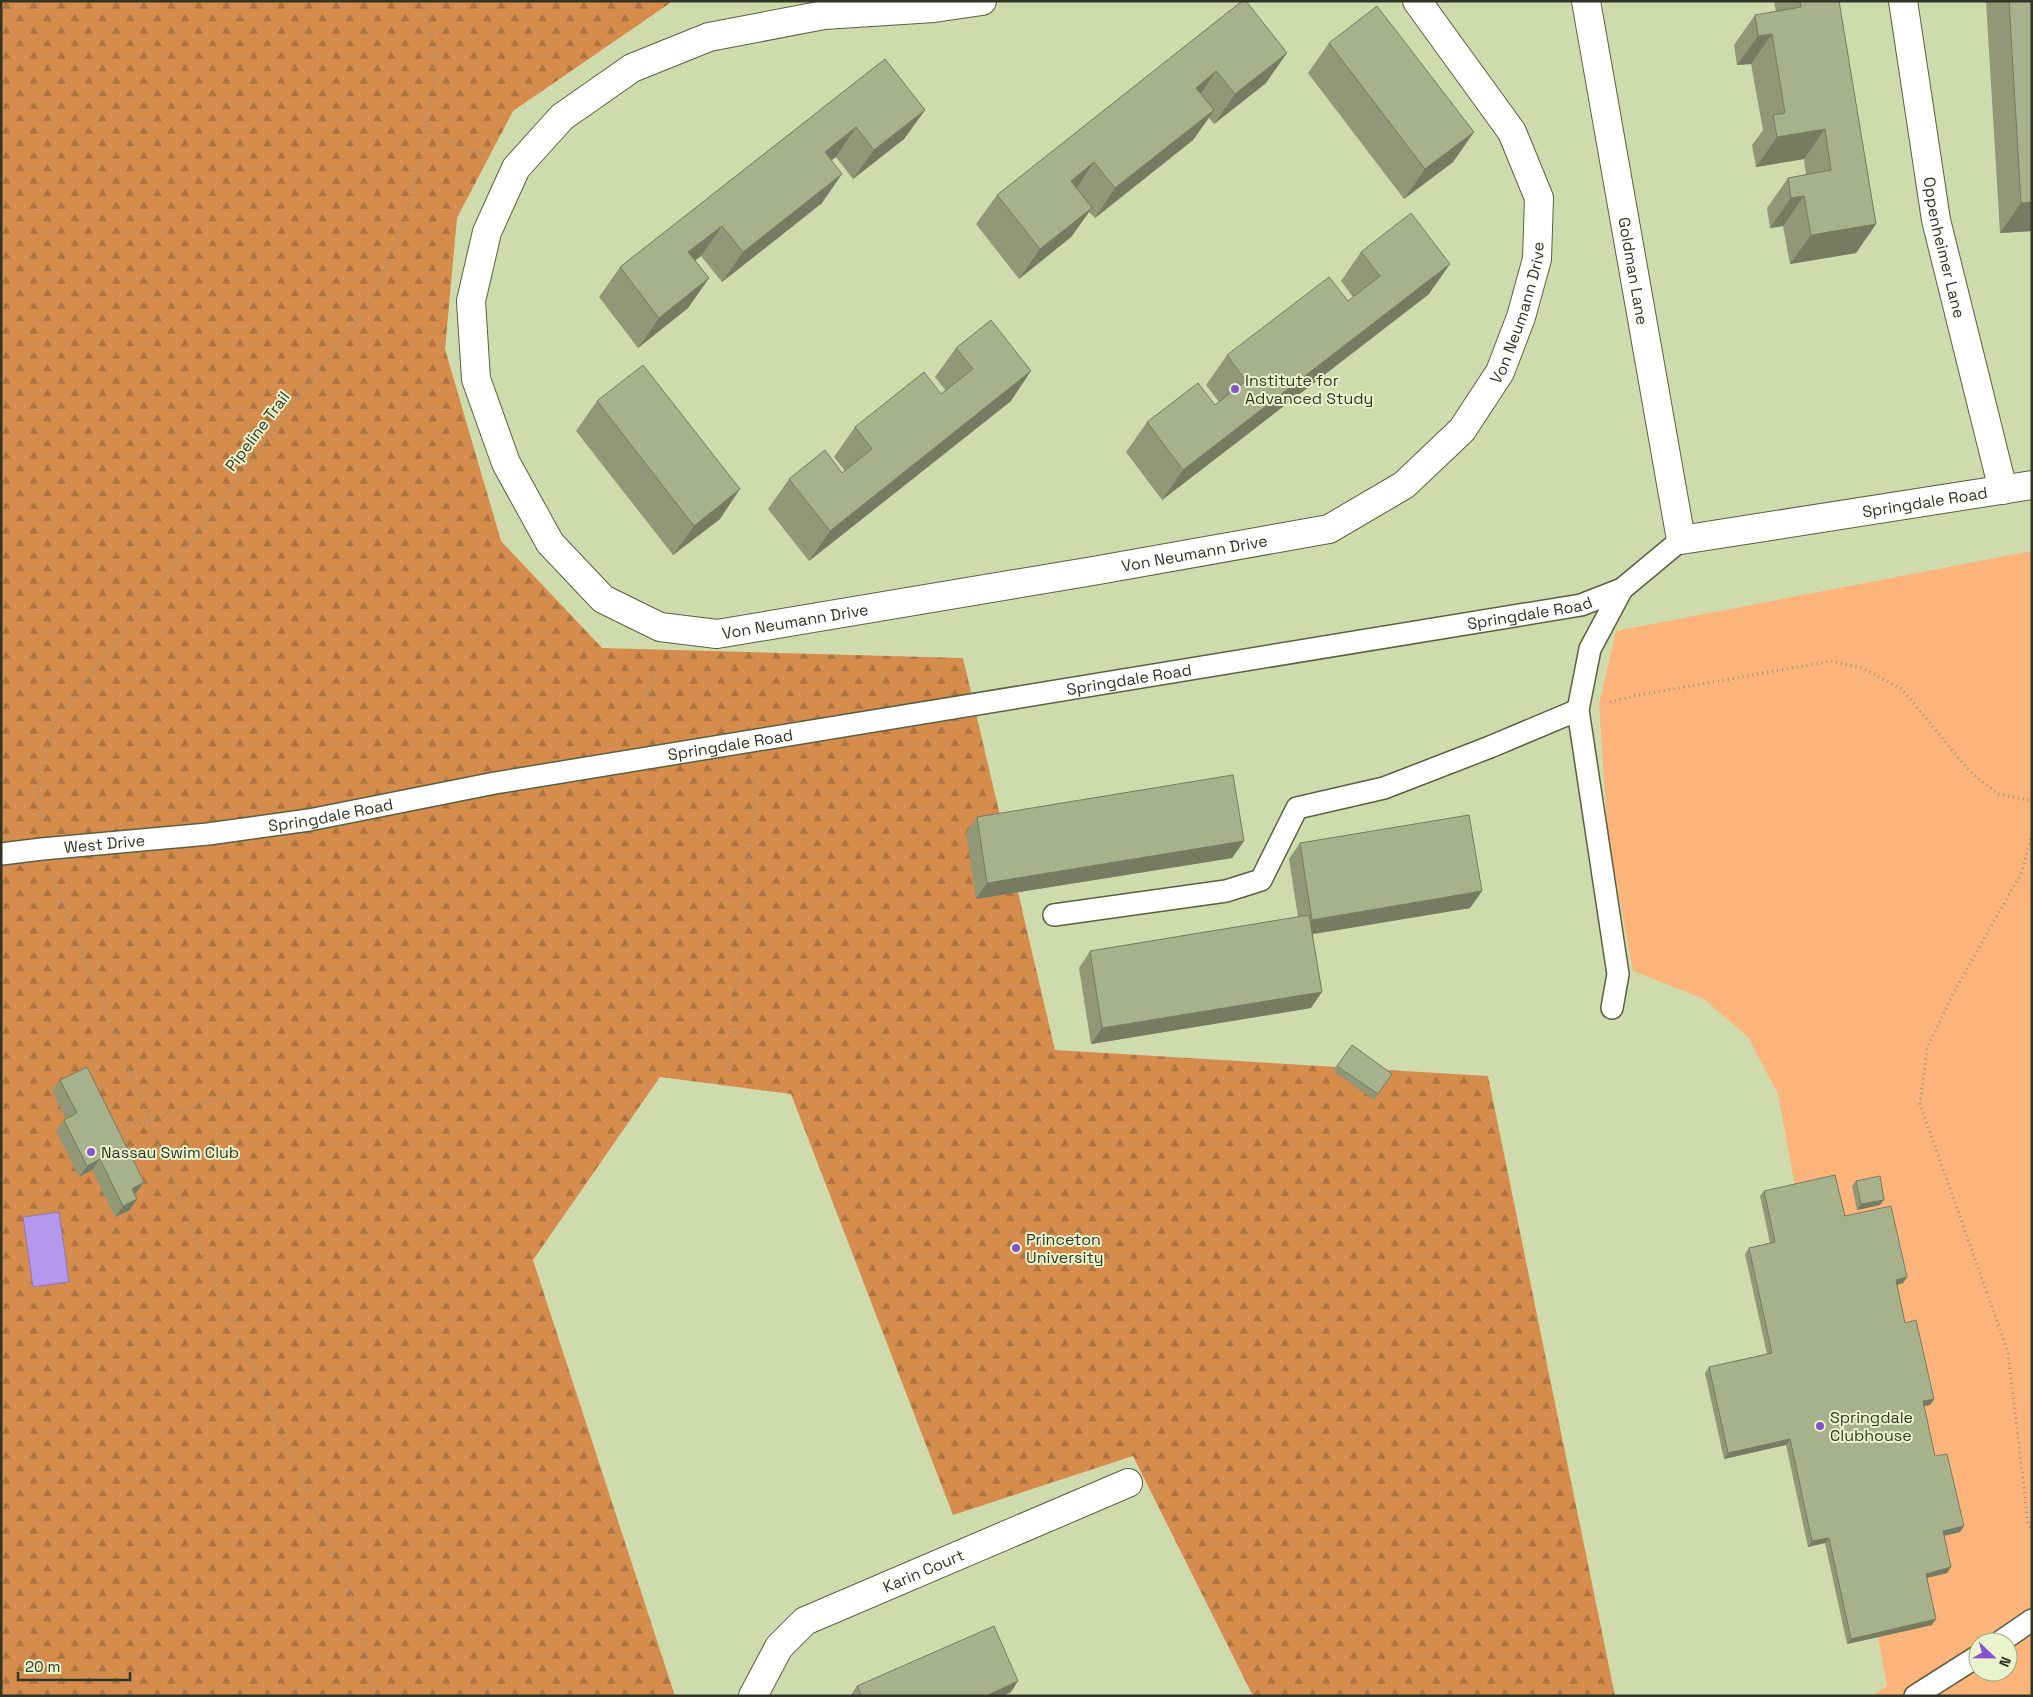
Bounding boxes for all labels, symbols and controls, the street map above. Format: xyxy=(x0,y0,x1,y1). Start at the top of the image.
street label: Oppenheimer Lane xyxy=(1919,175,1970,320)
street label: Goldman Lane xyxy=(1613,216,1653,326)
street label: Von Neumann Drive xyxy=(1485,242,1549,388)
place label: Institute for Advanced Study xyxy=(1245,370,1373,409)
marker: Institute for Advanced Study xyxy=(1229,383,1241,395)
street label: Pipeline Trail xyxy=(220,387,294,476)
street label: Springdale Road xyxy=(1861,482,1989,522)
street label: Von Neumann Drive xyxy=(1120,530,1269,577)
street label: Springdale Road xyxy=(1466,592,1595,635)
street label: Von Neumann Drive xyxy=(720,599,870,644)
street label: Springdale Road xyxy=(1065,659,1193,700)
street label: Springdale Road xyxy=(666,724,794,766)
street label: Springdale Road xyxy=(267,794,395,837)
street label: West Drive xyxy=(63,830,146,858)
place label: Nassau Swim Club xyxy=(101,1142,239,1163)
marker: Nassau Swim Club xyxy=(85,1146,97,1158)
place label: Princeton University xyxy=(1026,1229,1104,1268)
marker: Princeton University xyxy=(1010,1242,1022,1254)
place label: Springdale Clubhouse xyxy=(1830,1407,1913,1446)
marker: Springdale Clubhouse xyxy=(1814,1420,1826,1432)
street label: Karin Court xyxy=(880,1544,967,1597)
north arrow xyxy=(1968,1632,2018,1682)
scale bar xyxy=(18,1650,130,1682)
text: N xyxy=(1995,1654,2015,1670)
text: 20 m xyxy=(25,1657,60,1676)

